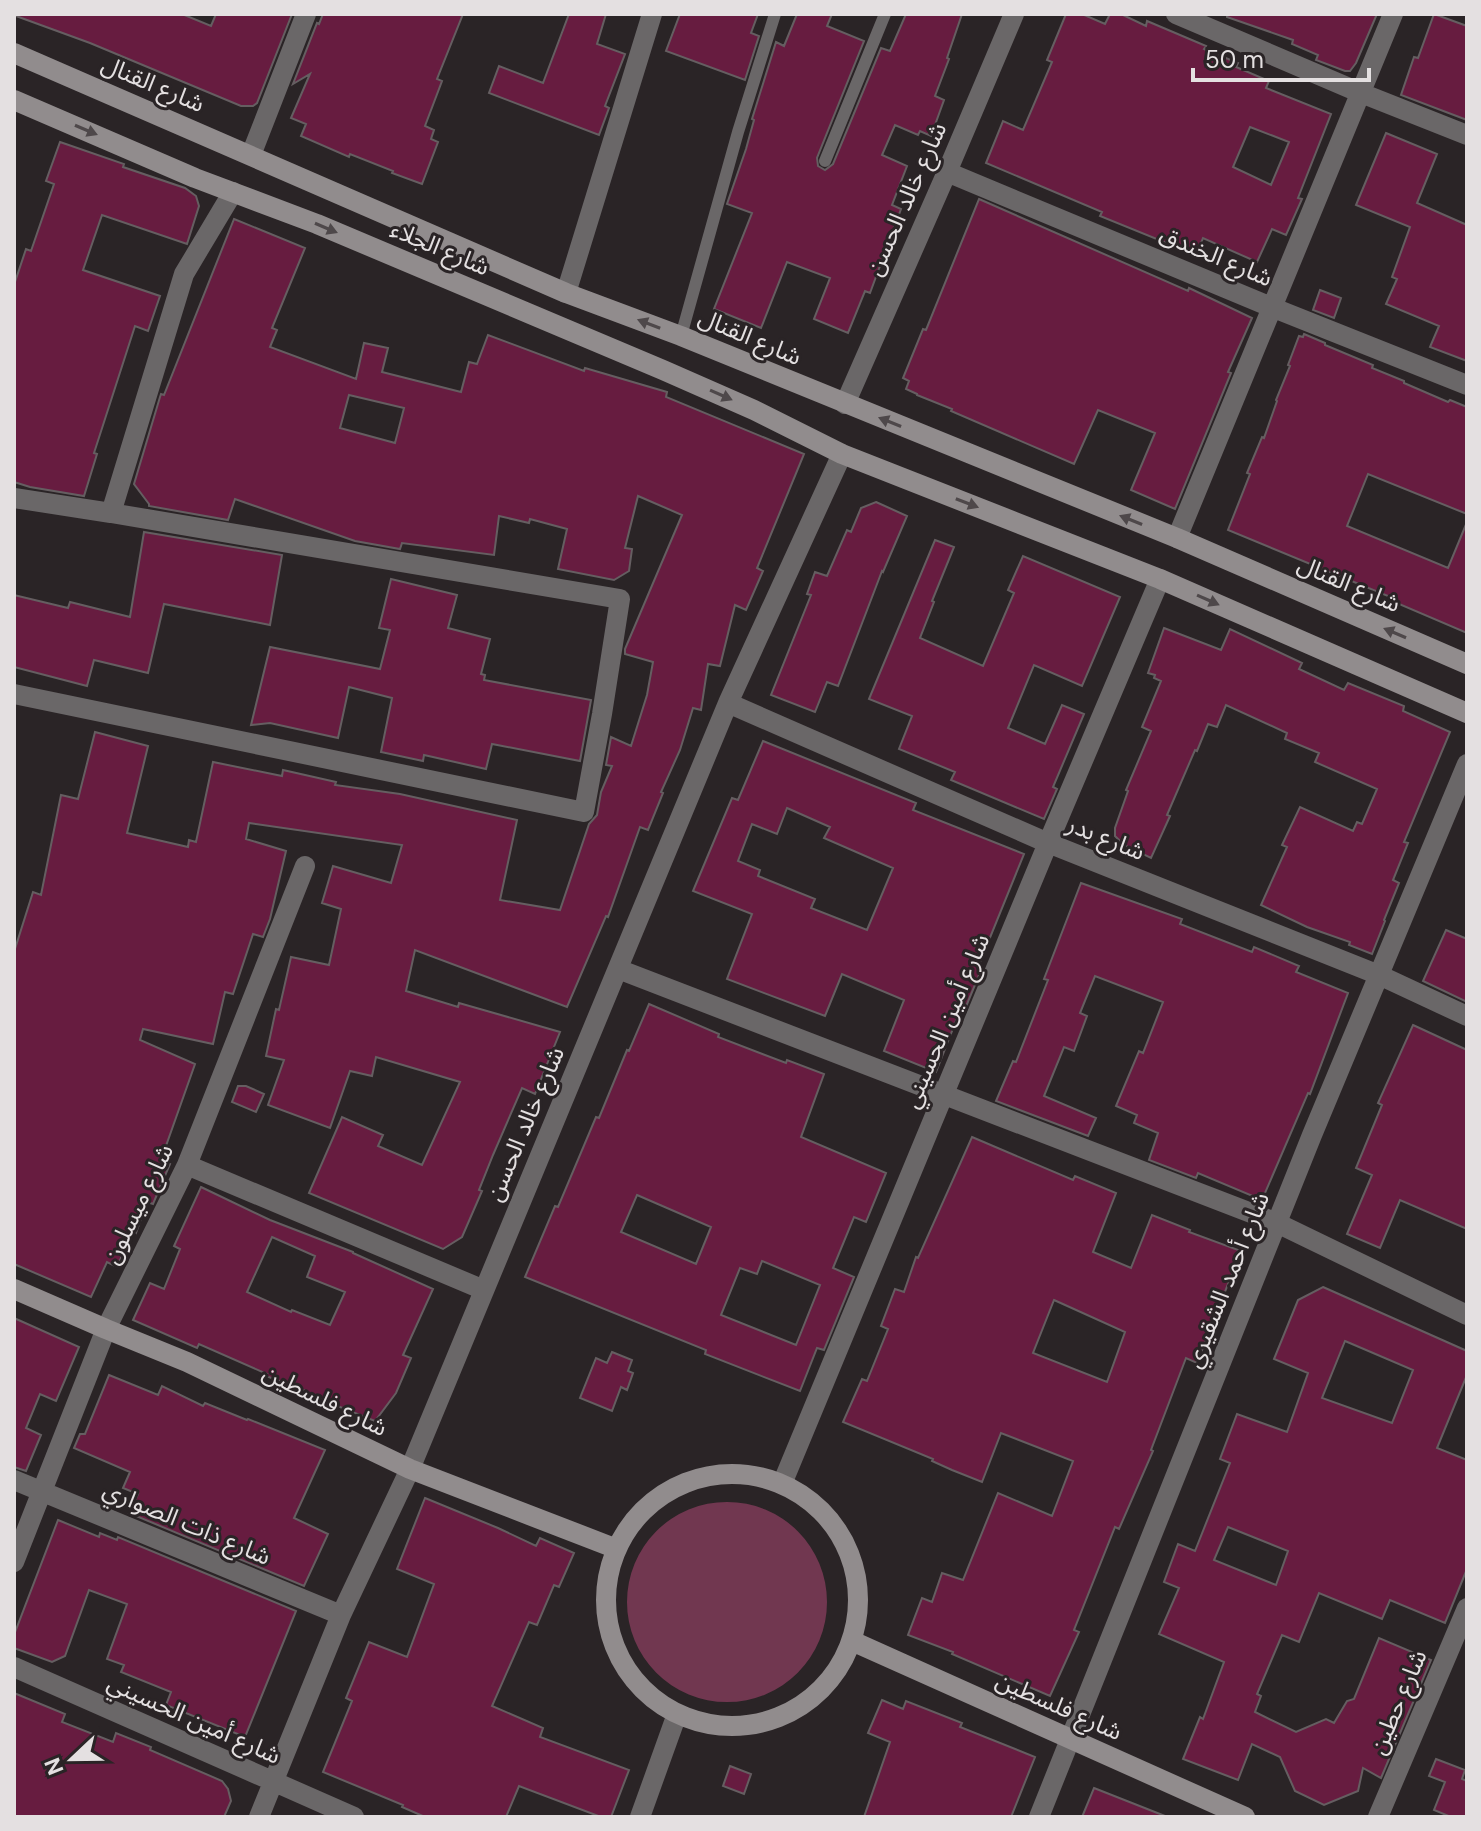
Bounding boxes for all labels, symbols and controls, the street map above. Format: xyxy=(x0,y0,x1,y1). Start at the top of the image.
scale bar xyxy=(1193,32,1369,82)
text: 50 m xyxy=(1205,44,1264,75)
street label: شارع القنال xyxy=(96,48,209,121)
street label: شارع خالد الحسن xyxy=(858,117,955,281)
one-way arrow xyxy=(74,124,98,137)
street label: شارع الجلاء xyxy=(385,213,494,284)
street label: شارع الخندق xyxy=(1154,218,1277,295)
one-way arrow xyxy=(315,222,338,235)
street label: شارع القنال xyxy=(693,301,806,374)
one-way arrow xyxy=(637,317,661,330)
one-way arrow xyxy=(709,388,732,402)
one-way arrow xyxy=(878,416,902,429)
one-way arrow xyxy=(955,497,979,510)
one-way arrow xyxy=(1119,513,1143,526)
street label: شارع القنال xyxy=(1292,548,1405,621)
one-way arrow xyxy=(1196,593,1220,606)
one-way arrow xyxy=(1384,626,1407,640)
street label: شارع بدر xyxy=(1061,808,1150,869)
street label: شارع أمين الحسيني xyxy=(895,929,1000,1114)
street label: شارع خالد الحسن xyxy=(478,1042,573,1207)
street label: شارع ميسلون xyxy=(95,1139,182,1270)
street label: شارع أحمد الشقيري xyxy=(1177,1187,1279,1374)
street label: شارع فلسطين xyxy=(257,1356,393,1445)
street label: شارع ذات الصواري xyxy=(97,1473,276,1575)
street label: شارع حطين xyxy=(1362,1645,1435,1760)
street label: شارع فلسطين xyxy=(990,1664,1127,1749)
street label: شارع أمين الحسيني xyxy=(101,1666,286,1774)
north arrow xyxy=(32,1719,112,1799)
text: N xyxy=(37,1753,70,1779)

